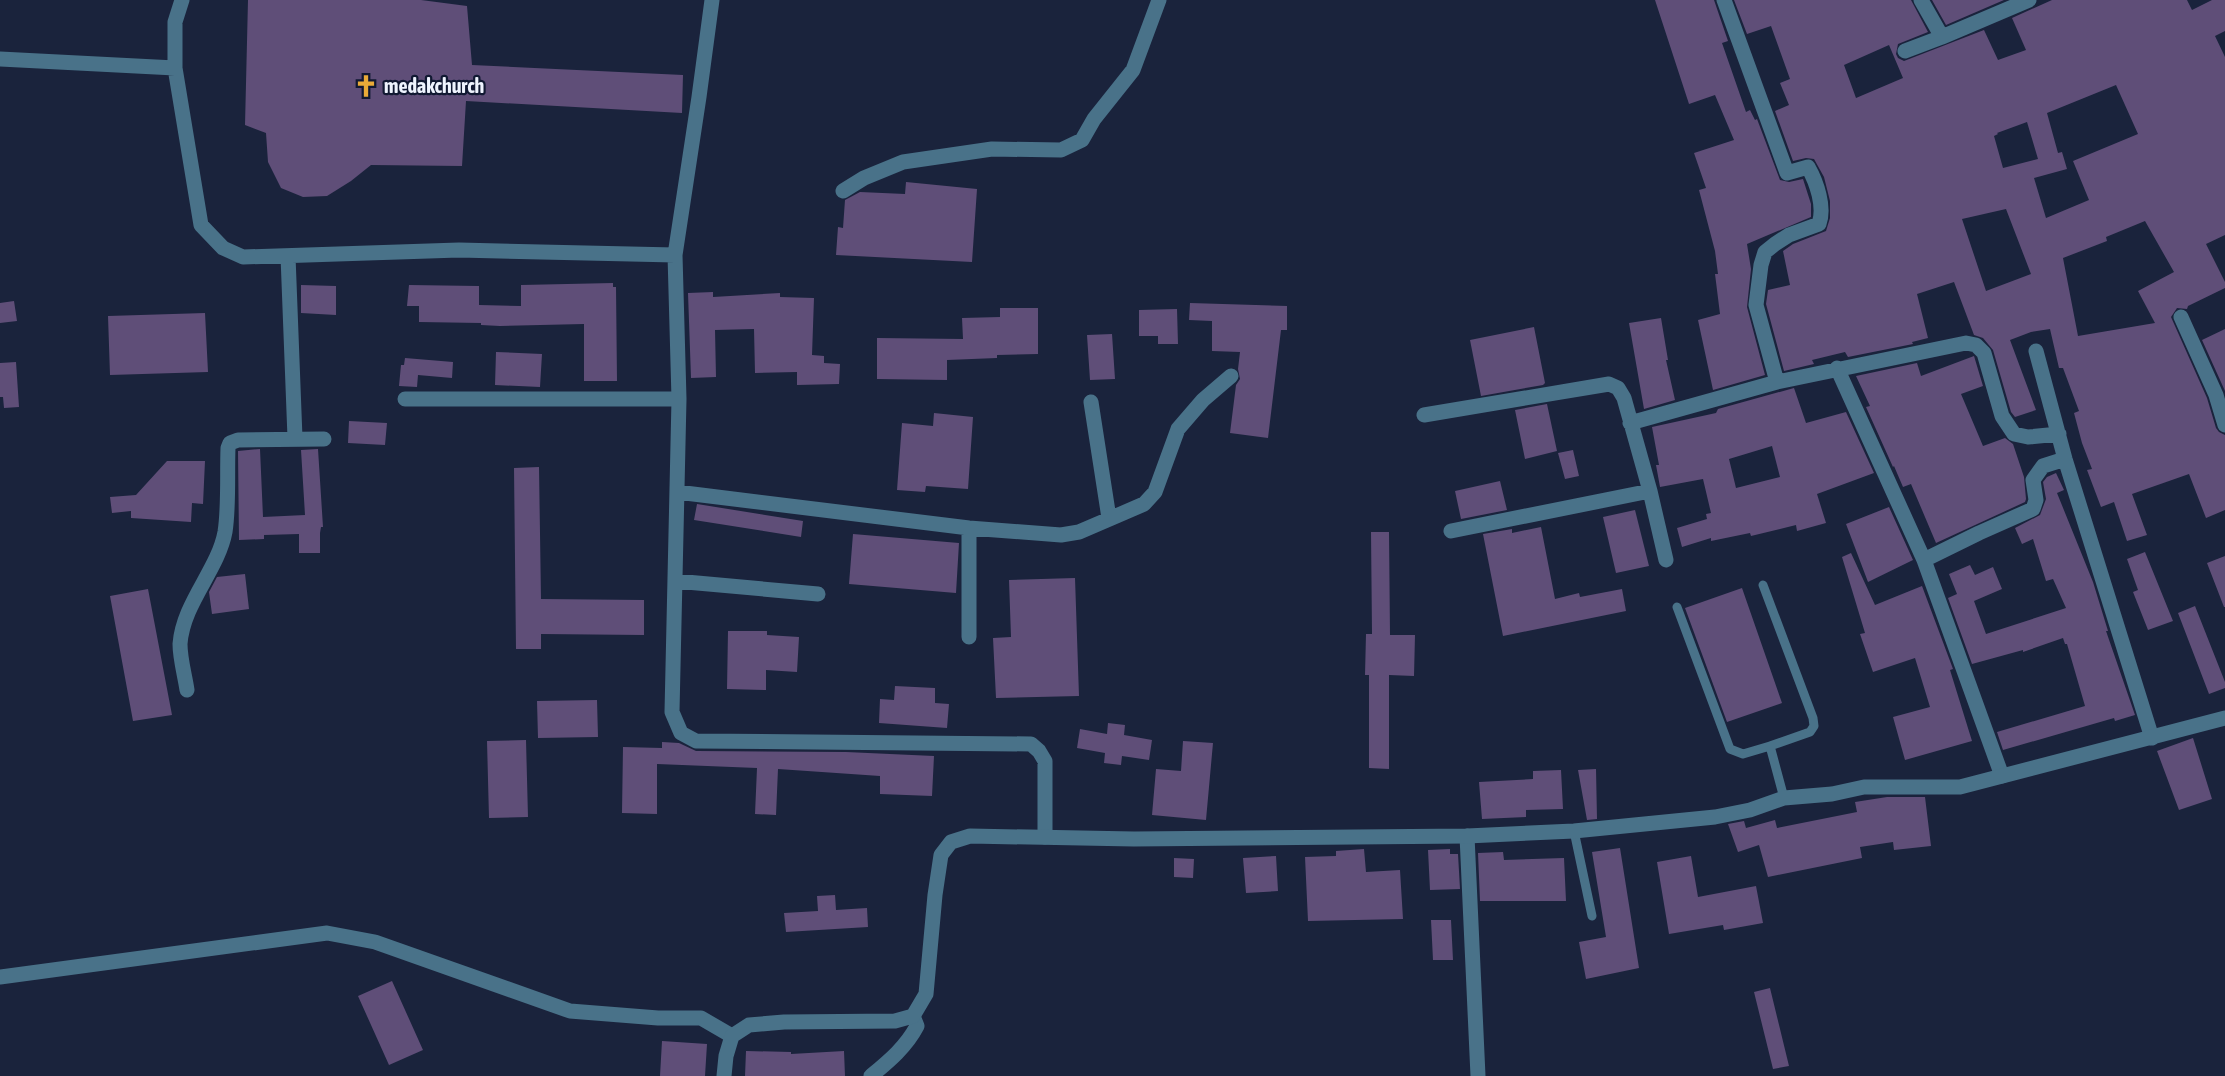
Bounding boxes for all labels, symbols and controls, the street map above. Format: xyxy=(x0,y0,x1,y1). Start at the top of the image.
church icon: medakchurch xyxy=(353,73,379,99)
place label: medakchurch xyxy=(384,74,484,97)

